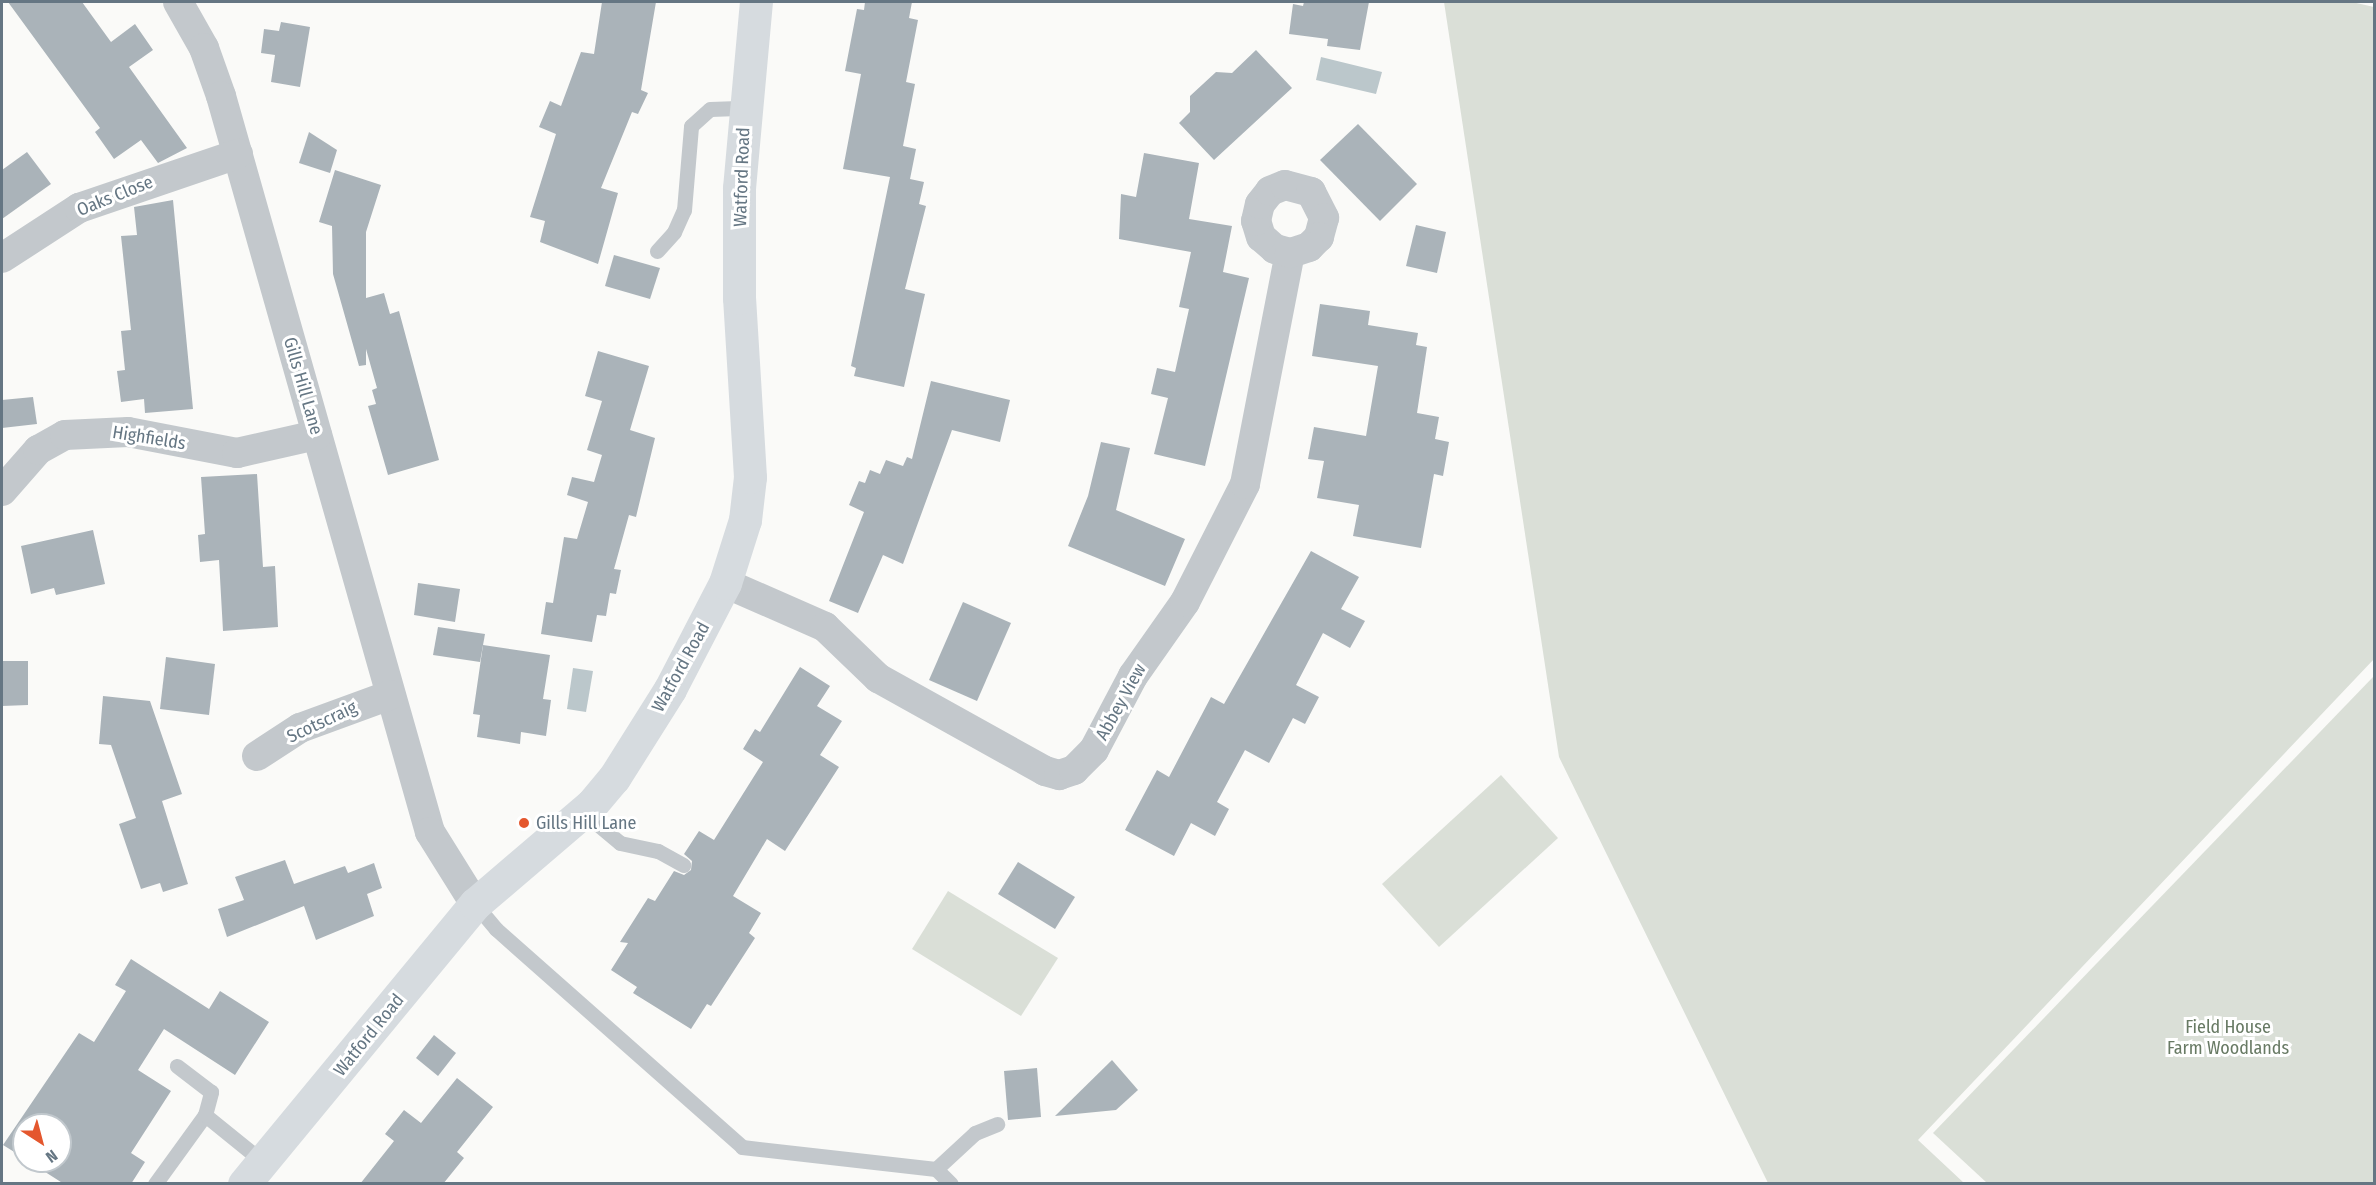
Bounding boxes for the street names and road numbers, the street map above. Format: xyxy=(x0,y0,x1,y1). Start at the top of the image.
street label: Watford Road xyxy=(729,127,755,227)
street label: Oaks Close xyxy=(74,171,156,221)
street label: Gills Hill Lane xyxy=(279,335,327,437)
street label: Highfields xyxy=(111,422,187,454)
street label: Watford Road xyxy=(647,618,715,716)
street label: Abbey View xyxy=(1091,660,1151,744)
street label: Scotscraig xyxy=(284,696,360,748)
street label: Watford Road xyxy=(329,990,409,1080)

